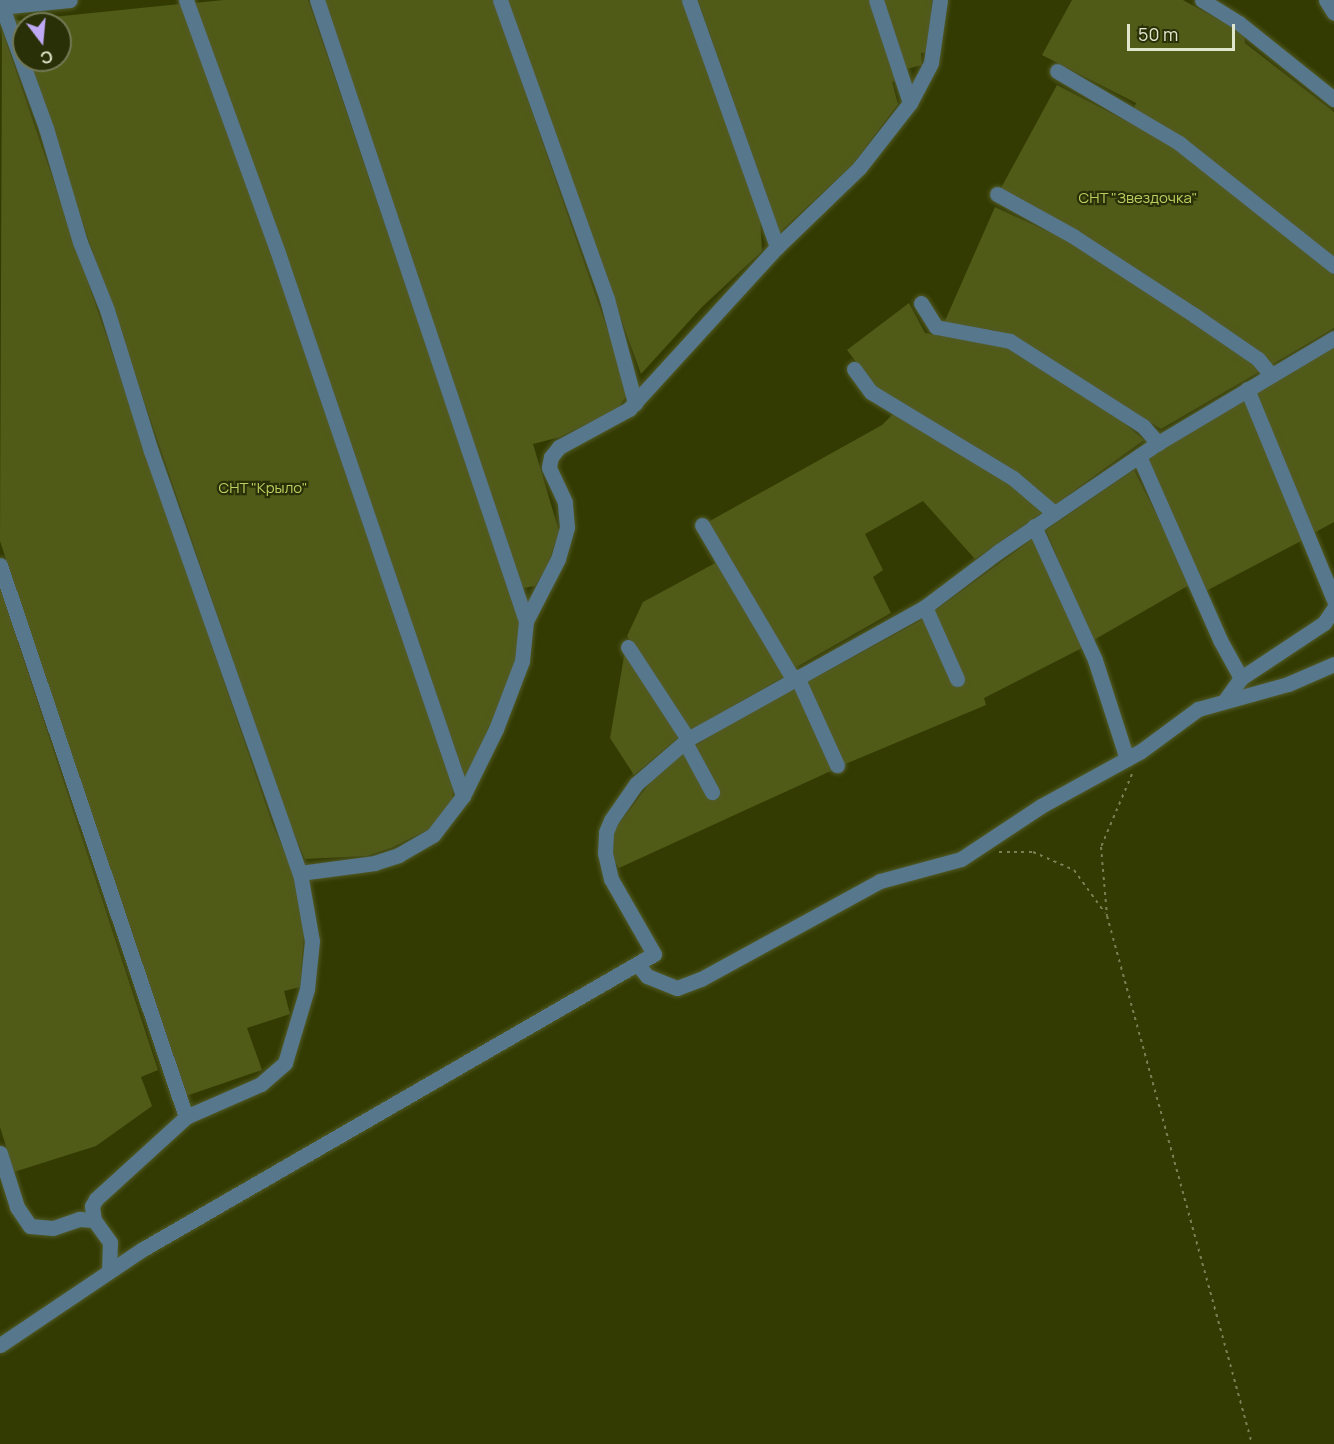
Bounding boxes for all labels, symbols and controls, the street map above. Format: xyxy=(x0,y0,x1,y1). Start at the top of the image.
north arrow xyxy=(12,12,72,72)
scale bar xyxy=(1130,12,1238,50)
text: 50 m xyxy=(1138,22,1178,46)
text: С xyxy=(38,45,55,70)
park label: СНТ "Звездочка" xyxy=(1078,189,1198,207)
park label: СНТ "Крыло" xyxy=(218,479,308,497)

